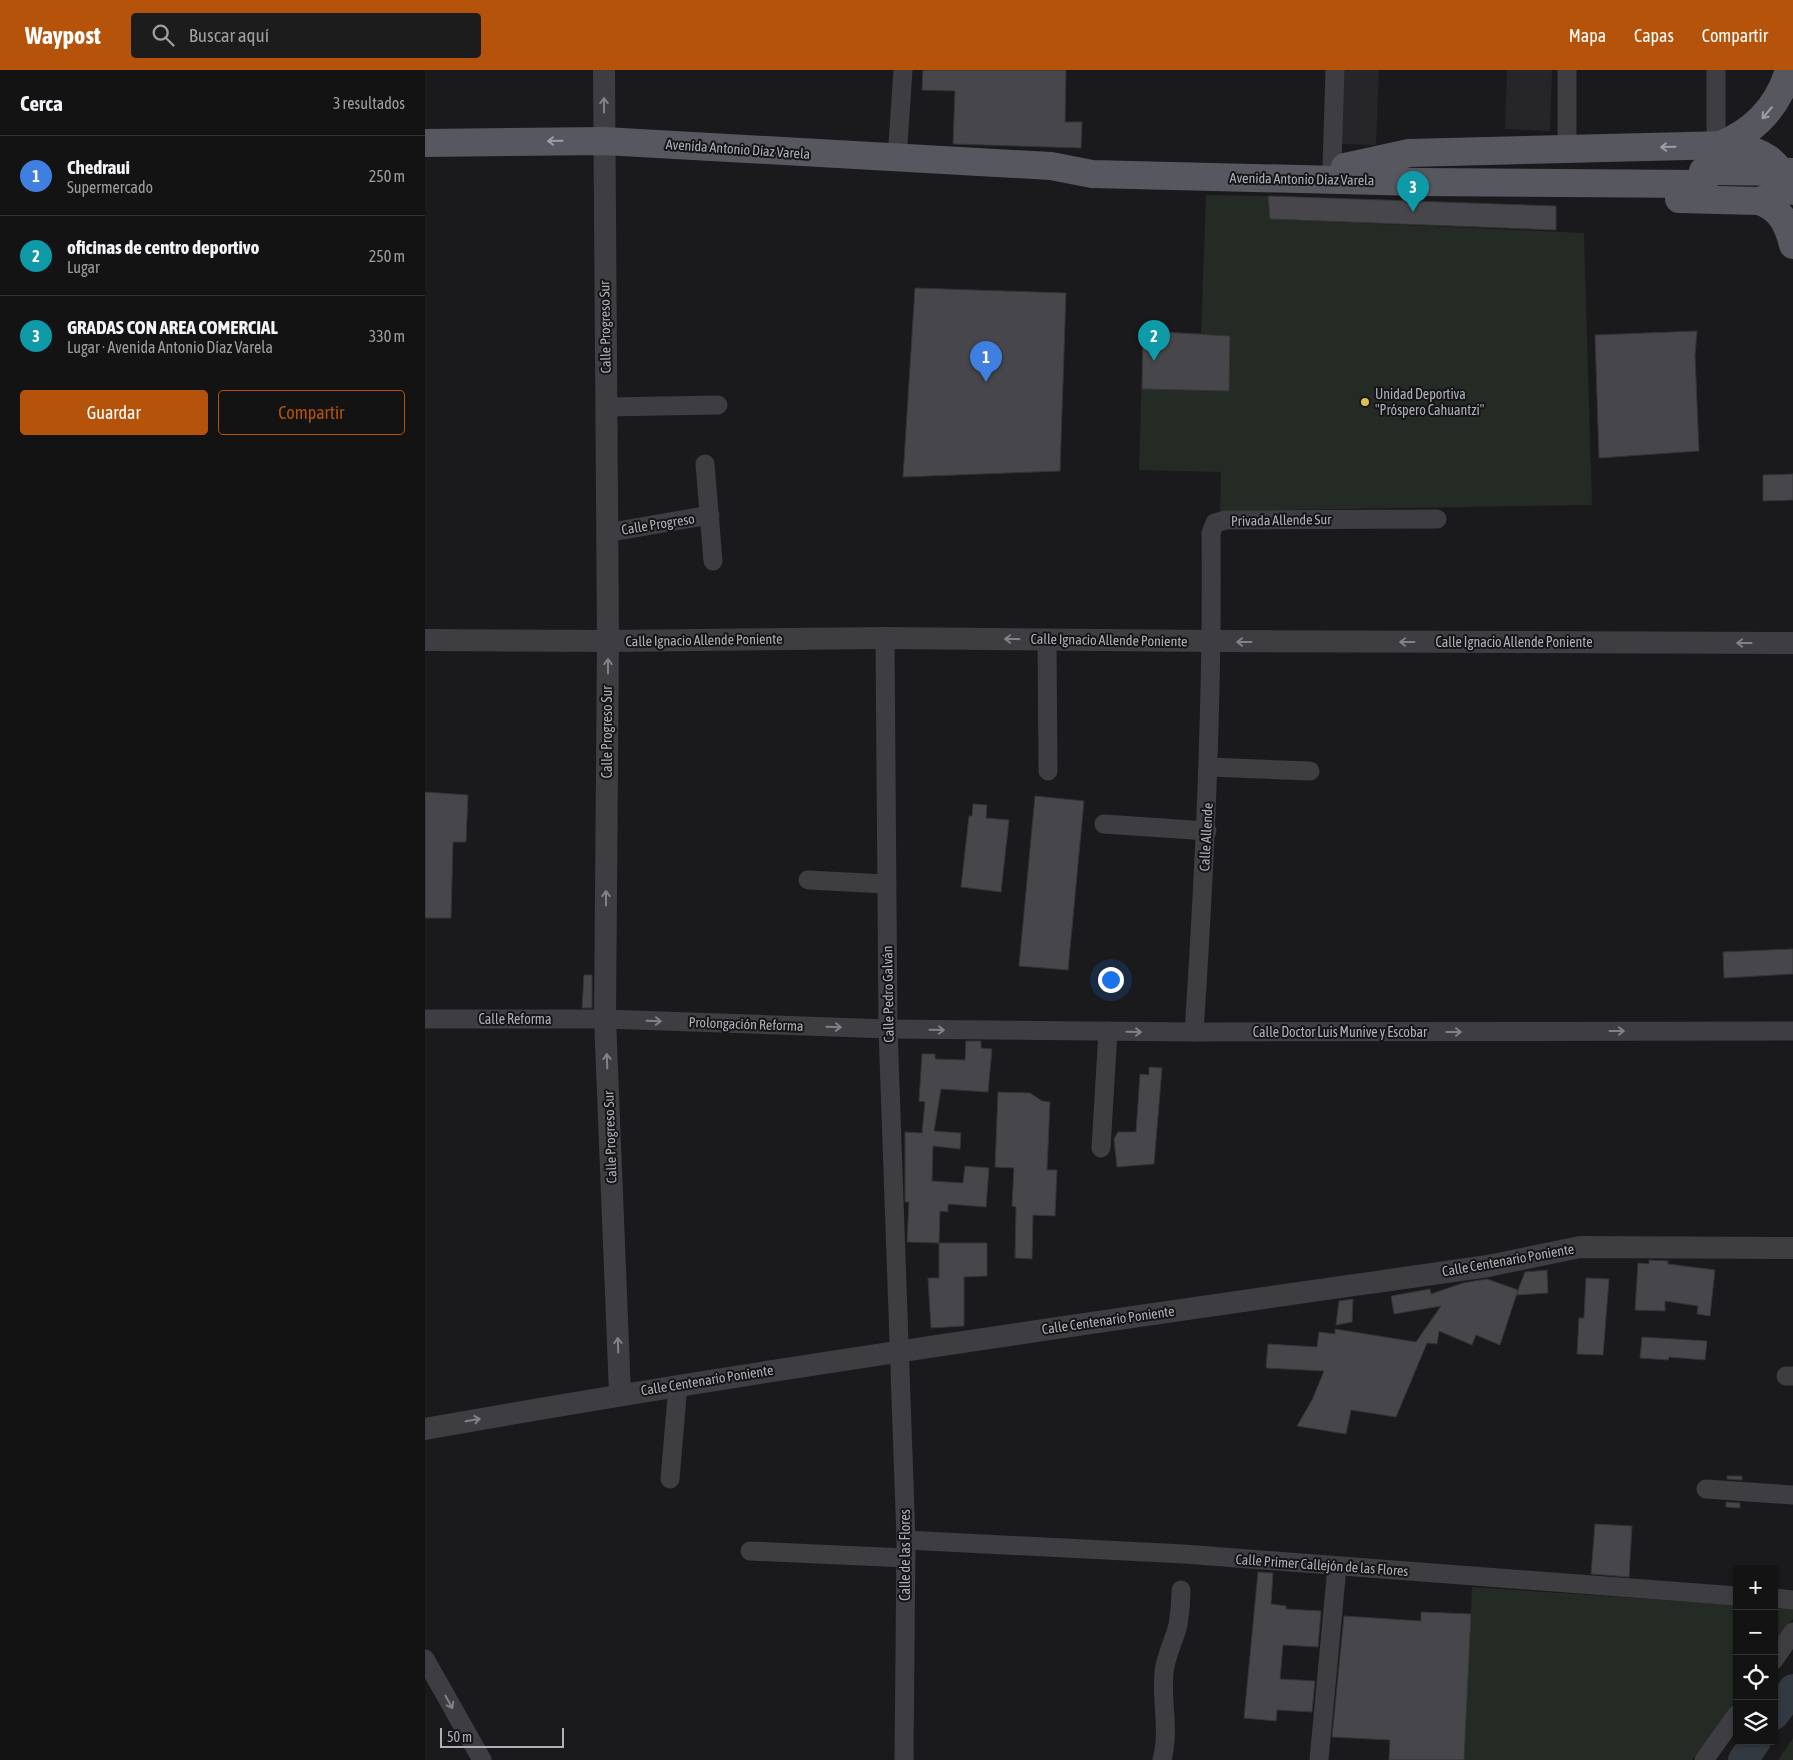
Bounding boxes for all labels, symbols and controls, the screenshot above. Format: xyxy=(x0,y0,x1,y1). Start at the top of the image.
search box xyxy=(131,13,481,58)
icon: search xyxy=(149,21,177,49)
text: Waypost xyxy=(25,22,101,49)
text: Buscar aquí xyxy=(189,24,269,46)
text: Mapa xyxy=(1569,25,1606,46)
text: Capas xyxy=(1634,25,1674,46)
text: Compartir xyxy=(1702,25,1768,46)
text: Cerca xyxy=(20,91,63,115)
text: 3 resultados xyxy=(333,94,405,112)
one-way arrow xyxy=(599,98,609,114)
one-way arrow xyxy=(1761,106,1773,119)
street label: Avenida Antonio Díaz Varela xyxy=(665,136,811,162)
one-way arrow xyxy=(547,137,563,146)
one-way arrow xyxy=(1660,143,1676,152)
text: Chedraui xyxy=(67,156,130,178)
text: 1 xyxy=(32,167,40,185)
text: 250 m xyxy=(369,167,405,185)
street label: Avenida Antonio Díaz Varela xyxy=(1230,170,1374,188)
pin: 3 xyxy=(1397,171,1429,212)
text: Supermercado xyxy=(67,178,153,196)
text: oficinas de centro deportivo xyxy=(67,236,259,258)
text: 2 xyxy=(32,247,40,265)
text: 250 m xyxy=(369,247,405,265)
text: Lugar xyxy=(67,258,100,276)
street label: Calle Progreso Sur xyxy=(596,280,614,373)
text: GRADAS CON AREA COMERCIAL xyxy=(67,316,278,338)
pin: 2 xyxy=(1138,320,1170,361)
text: 3 xyxy=(32,327,40,345)
text: 330 m xyxy=(369,327,405,345)
text: Lugar · Avenida Antonio Díaz Varela xyxy=(67,338,273,356)
pin: 1 xyxy=(970,341,1002,382)
place label: Unidad Deportiva "Próspero Cahuantzi" xyxy=(1375,386,1485,418)
button: Guardar xyxy=(20,390,208,435)
button: Compartir xyxy=(218,390,405,435)
marker: Unidad Deportiva "Próspero Cahuantzi" xyxy=(1359,396,1371,408)
street label: Calle Progreso xyxy=(620,510,696,538)
street label: Privada Allende Sur xyxy=(1231,511,1332,529)
street label: Calle Ignacio Allende Poniente xyxy=(625,631,783,649)
street label: Calle Ignacio Allende Poniente xyxy=(1030,631,1188,649)
one-way arrow xyxy=(1004,634,1020,644)
street label: Calle Ignacio Allende Poniente xyxy=(1435,634,1593,650)
one-way arrow xyxy=(1237,637,1253,647)
one-way arrow xyxy=(1399,637,1416,647)
one-way arrow xyxy=(1737,638,1753,647)
one-way arrow xyxy=(603,658,613,674)
street label: Calle Progreso Sur xyxy=(599,685,615,778)
street label: Calle Allende xyxy=(1196,802,1216,872)
one-way arrow xyxy=(601,890,611,906)
street label: Calle Pedro Galván xyxy=(879,945,897,1043)
your location xyxy=(1098,967,1124,993)
street label: Calle Reforma xyxy=(479,1011,551,1027)
street label: Prolongación Reforma xyxy=(688,1014,804,1034)
one-way arrow xyxy=(646,1016,662,1026)
one-way arrow xyxy=(825,1022,841,1032)
street label: Calle Doctor Luis Munive y Escobar xyxy=(1253,1024,1428,1040)
one-way arrow xyxy=(928,1025,944,1034)
one-way arrow xyxy=(1608,1026,1624,1036)
one-way arrow xyxy=(1126,1027,1142,1036)
one-way arrow xyxy=(1446,1027,1462,1037)
one-way arrow xyxy=(602,1053,611,1069)
street label: Calle Progreso Sur xyxy=(600,1090,620,1184)
street label: Calle Centenario Poniente xyxy=(1441,1240,1575,1280)
street label: Calle Centenario Poniente xyxy=(1041,1303,1175,1337)
one-way arrow xyxy=(614,1338,623,1354)
street label: Calle Centenario Poniente xyxy=(640,1362,774,1398)
one-way arrow xyxy=(465,1415,481,1425)
street label: Calle de las Flores xyxy=(897,1509,913,1601)
street label: Calle Primer Callejón de las Flores xyxy=(1235,1551,1409,1579)
map controls xyxy=(1733,1565,1778,1745)
button: + xyxy=(1733,1565,1778,1610)
button: − xyxy=(1733,1610,1778,1655)
button: locate xyxy=(1733,1655,1778,1700)
one-way arrow xyxy=(444,1694,454,1709)
button: layers xyxy=(1733,1700,1778,1745)
scale bar xyxy=(440,1725,564,1748)
text: 50 m xyxy=(447,1729,472,1745)

